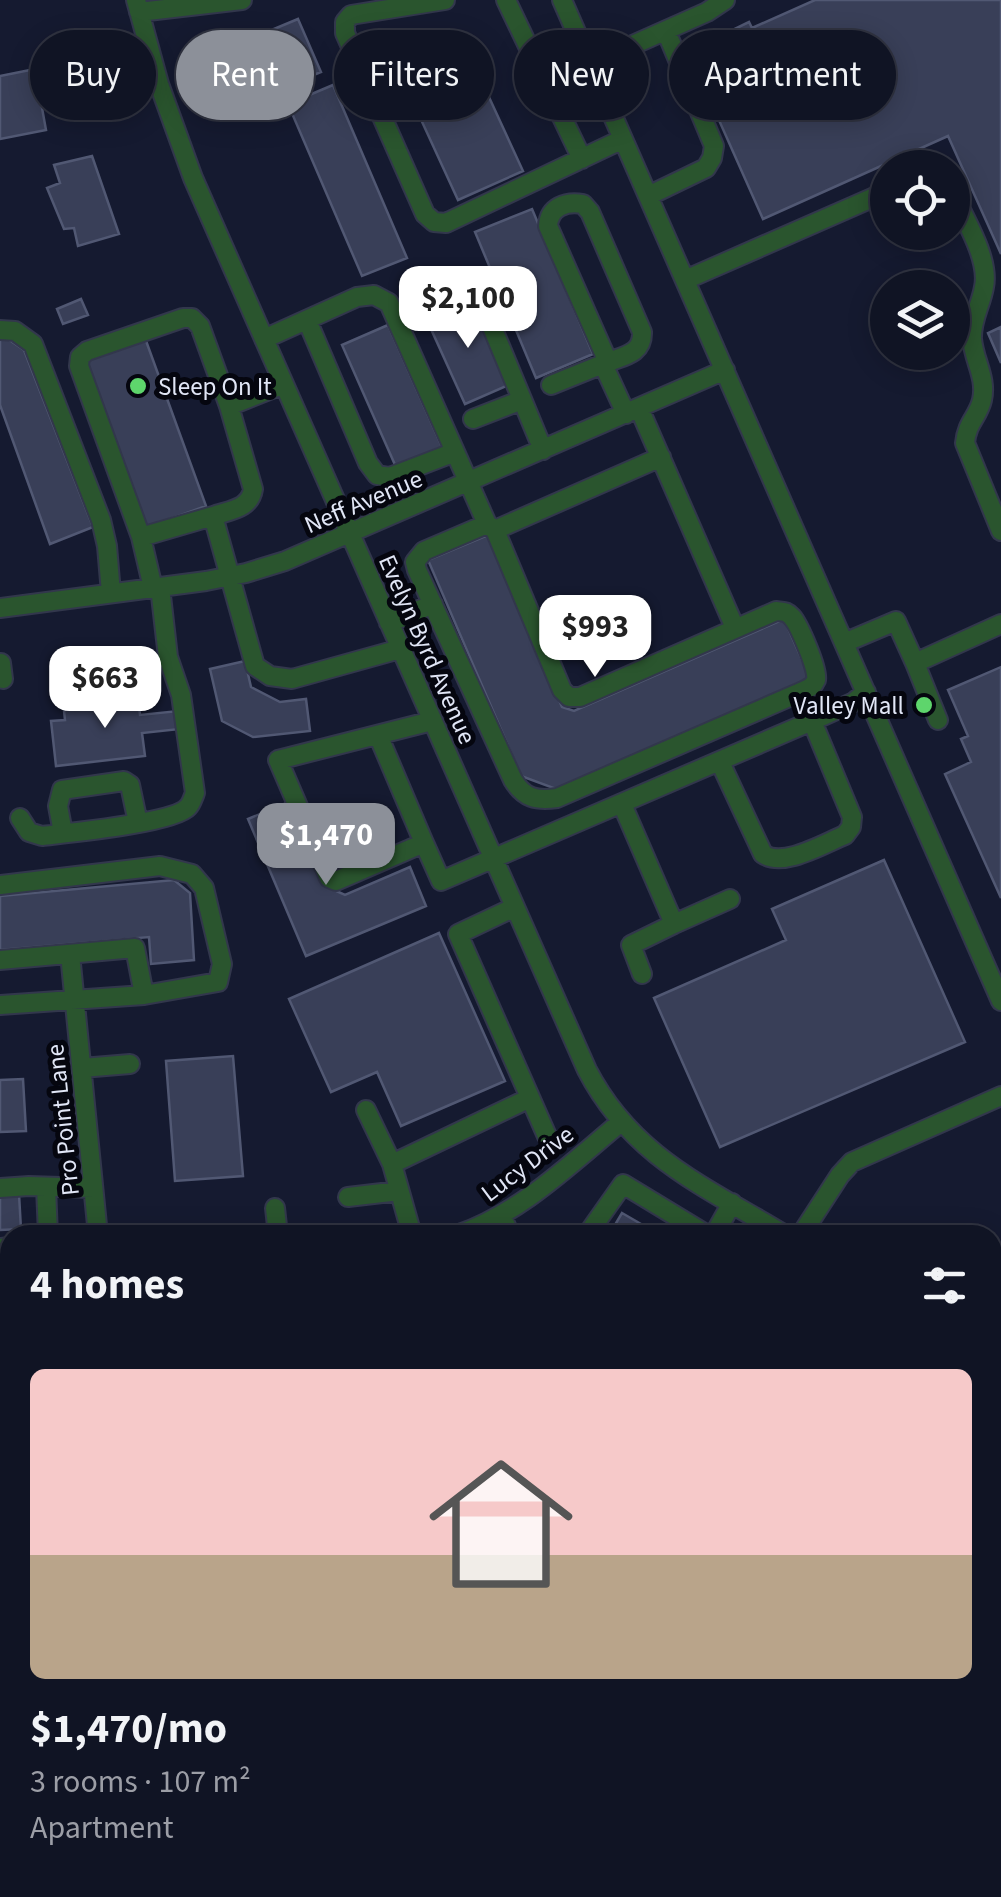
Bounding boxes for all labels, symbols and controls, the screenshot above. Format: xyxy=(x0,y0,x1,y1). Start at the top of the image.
chip: Buy xyxy=(30,30,156,120)
chip: Rent xyxy=(176,30,314,120)
chip: Filters xyxy=(334,30,494,120)
chip: New xyxy=(514,30,649,120)
chip: Apartment xyxy=(669,30,896,120)
map controls xyxy=(870,150,970,370)
button: locate xyxy=(870,150,970,250)
pin: $2,100 xyxy=(387,266,549,351)
button: layers xyxy=(870,270,970,370)
text: $2,100 xyxy=(421,275,515,321)
place label: Sleep On It xyxy=(158,369,272,405)
marker: Sleep On It xyxy=(127,375,149,397)
street label: Neff Avenue xyxy=(299,461,428,543)
street label: Evelyn Byrd Avenue xyxy=(369,549,485,750)
pin: $993 xyxy=(536,595,654,680)
text: $993 xyxy=(561,604,629,650)
pin: $663 xyxy=(46,646,164,731)
text: $663 xyxy=(71,655,139,701)
place label: Valley Mall xyxy=(794,688,904,724)
marker: Valley Mall xyxy=(913,694,935,716)
pin: $1,470 xyxy=(245,803,407,888)
text: $1,470 xyxy=(279,812,373,858)
street label: Pro Point Lane xyxy=(37,1042,89,1198)
street label: Lucy Drive xyxy=(474,1117,582,1211)
text: 4 homes xyxy=(30,1255,184,1315)
icon: filters xyxy=(917,1258,972,1313)
icon: home xyxy=(411,1434,591,1614)
text: $1,470/mo xyxy=(30,1699,227,1759)
text: 3 rooms · 107 m² xyxy=(30,1759,251,1805)
text: Apartment xyxy=(30,1805,173,1851)

